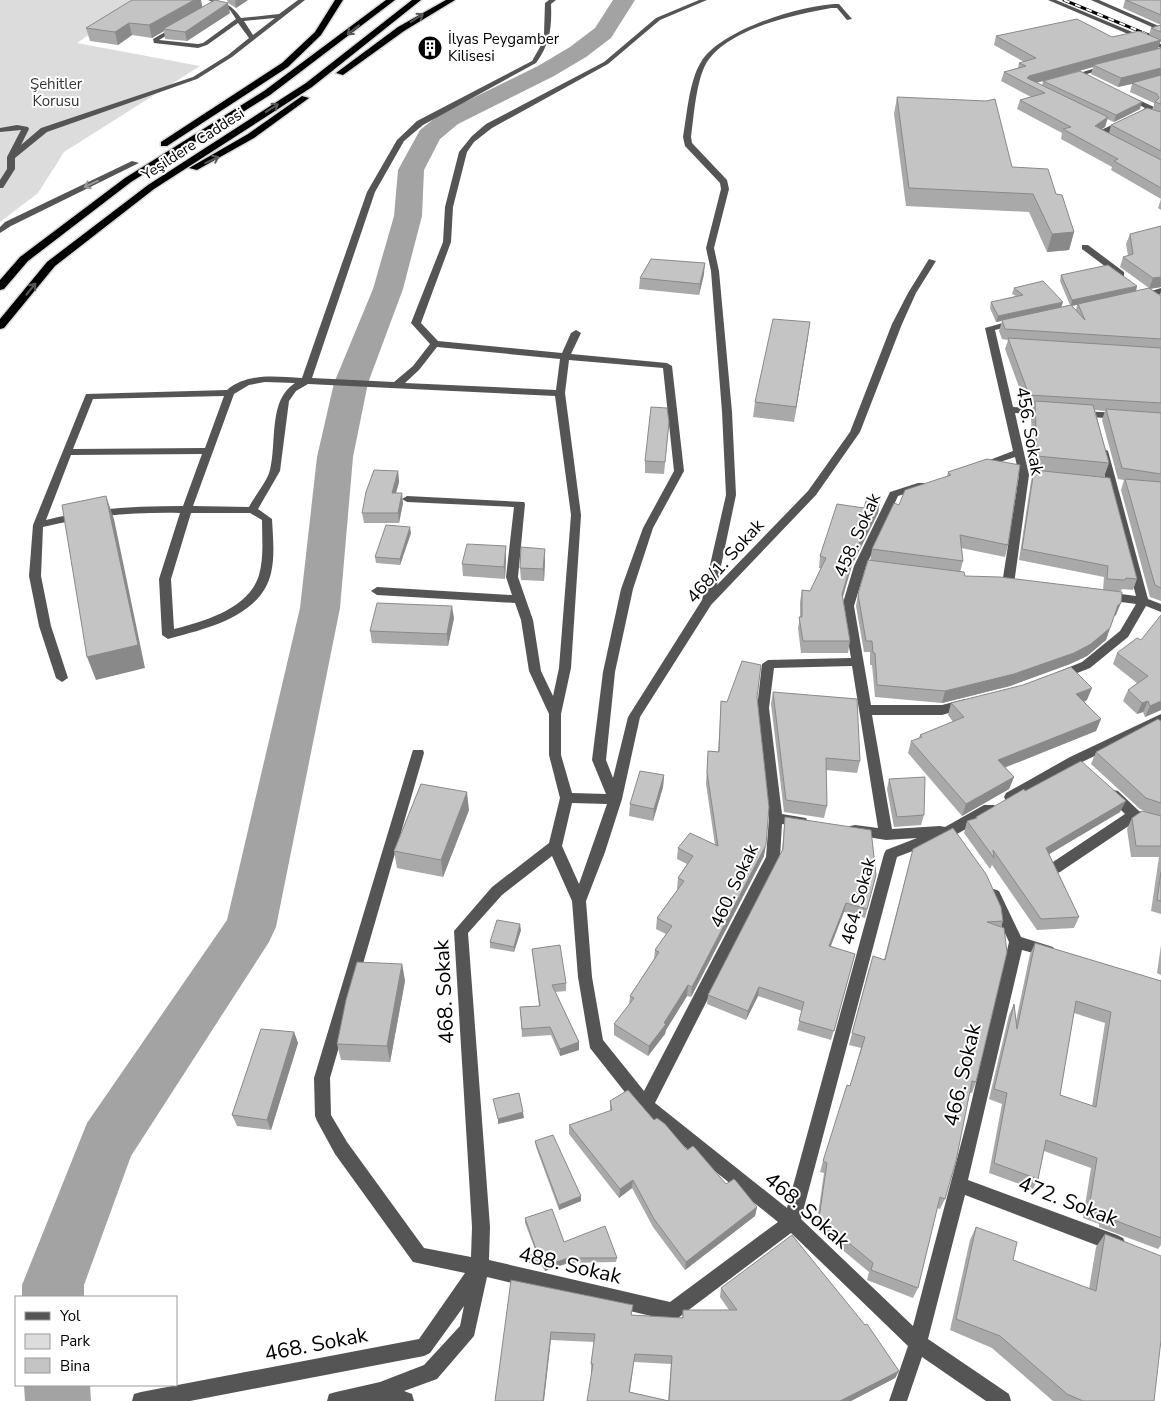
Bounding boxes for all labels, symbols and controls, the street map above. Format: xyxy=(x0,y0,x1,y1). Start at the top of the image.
one-way arrow xyxy=(410,13,424,23)
one-way arrow xyxy=(346,25,360,35)
place label: İlyas Peygamber Kilisesi xyxy=(448,29,560,66)
building icon: İlyas Peygamber Kilisesi xyxy=(417,35,443,61)
park label: Şehitler Korusu xyxy=(30,74,83,111)
street label: Yeşildere Caddesi xyxy=(137,103,248,185)
one-way arrow xyxy=(265,103,279,113)
one-way arrow xyxy=(204,155,219,165)
one-way arrow xyxy=(84,180,99,189)
one-way arrow xyxy=(25,282,36,295)
street label: 456. Sokak xyxy=(1010,385,1050,478)
street label: 458. Sokak xyxy=(828,488,887,581)
street label: 468/1. Sokak xyxy=(681,513,770,608)
street label: 460. Sokak xyxy=(704,839,764,932)
street label: 464. Sokak xyxy=(835,854,881,947)
street label: 468. Sokak xyxy=(427,939,461,1045)
street label: 466. Sokak xyxy=(937,1020,988,1129)
street label: 468. Sokak xyxy=(758,1165,856,1255)
street label: 472. Sokak xyxy=(1014,1169,1122,1233)
street label: 488. Sokak xyxy=(516,1240,625,1291)
legend xyxy=(15,1296,178,1386)
text: Yol xyxy=(59,1306,81,1326)
street label: 468. Sokak xyxy=(262,1320,370,1368)
text: Park xyxy=(60,1331,90,1351)
text: Bina xyxy=(60,1356,90,1376)

